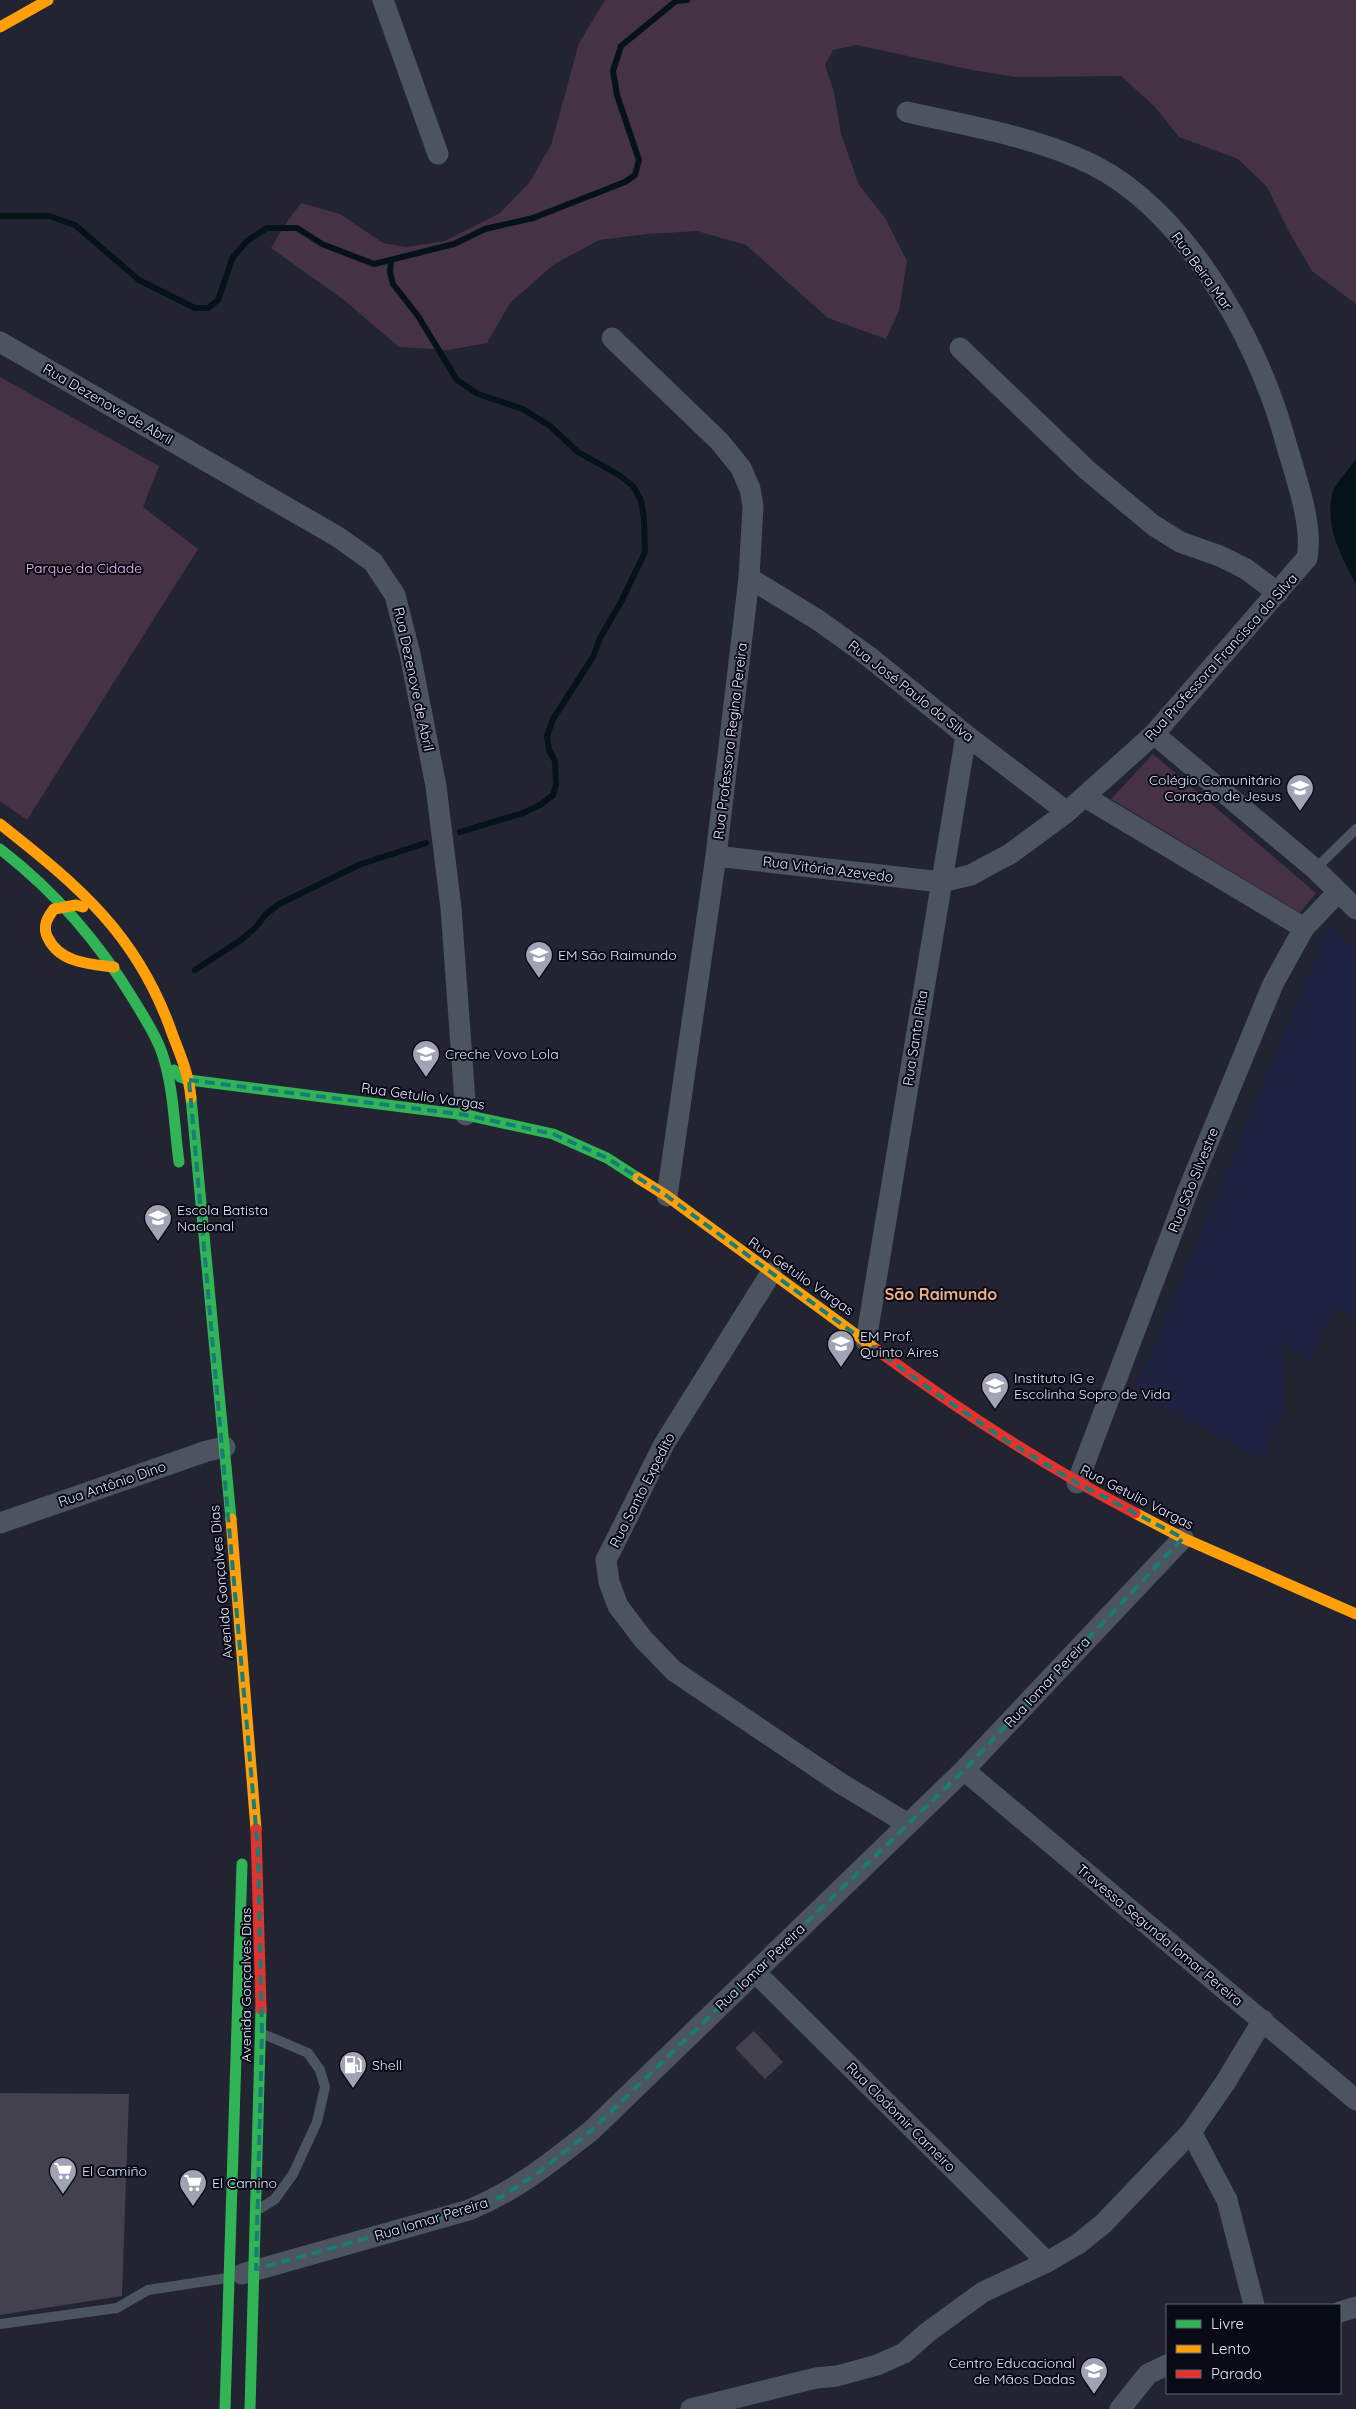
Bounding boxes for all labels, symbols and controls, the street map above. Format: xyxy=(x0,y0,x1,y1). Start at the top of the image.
street label: Rua Beira Mar xyxy=(1168,228,1237,314)
street label: Rua Dezenove de Abril xyxy=(40,359,176,449)
park label: Parque da Cidade xyxy=(26,559,142,577)
street label: Rua Professora Francisca da Silva xyxy=(1141,569,1301,745)
street label: Rua Dezenove de Abril xyxy=(390,605,438,753)
street label: Rua José Paulo da Silva xyxy=(845,636,977,746)
street label: Rua Professora Regina Pereira xyxy=(709,642,751,840)
place label: Colégio Comunitário Coração de Jesus xyxy=(1149,771,1281,805)
school or university icon: Colégio Comunitário Coração de Jesus xyxy=(1285,773,1315,812)
street label: Rua Vitória Azevedo xyxy=(762,852,894,886)
school or university icon: EM São Raimundo xyxy=(524,940,554,979)
place label: EM São Raimundo xyxy=(558,946,677,964)
street label: Rua Santa Rita xyxy=(899,989,931,1087)
school or university icon: Creche Vovo Lola xyxy=(411,1039,441,1078)
place label: Creche Vovo Lola xyxy=(445,1045,559,1063)
street label: Rua Getulio Vargas xyxy=(360,1078,486,1114)
street label: Rua São Silvestre xyxy=(1164,1125,1222,1235)
place label: Escola Batista Nacional xyxy=(177,1201,268,1235)
school or university icon: Escola Batista Nacional xyxy=(143,1203,173,1242)
street label: Rua Getulio Vargas xyxy=(745,1233,857,1319)
district label: São Raimundo xyxy=(885,1284,997,1304)
place label: EM Prof. Quinto Aires xyxy=(860,1327,938,1361)
school or university icon: EM Prof. Quinto Aires xyxy=(826,1329,856,1368)
place label: Instituto IG e Escolinha Sopro de Vida xyxy=(1014,1369,1170,1403)
school or university icon: Instituto IG e Escolinha Sopro de Vida xyxy=(980,1371,1010,1410)
street label: Rua Santo Expedito xyxy=(605,1429,679,1551)
street label: Rua Antônio Dino xyxy=(56,1457,168,1511)
street label: Rua Getulio Vargas xyxy=(1077,1461,1197,1533)
street label: Avenida Gonçalves Dias xyxy=(205,1504,237,1660)
street label: Rua Iomar Pereira xyxy=(1000,1633,1094,1731)
street label: Travessa Segunda Iomar Pereira xyxy=(1073,1860,1247,2010)
street label: Avenida Gonçalves Dias xyxy=(237,1908,255,2062)
street label: Rua Iomar Pereira xyxy=(711,1920,809,2014)
fuel station icon: Shell xyxy=(338,2050,368,2089)
place label: Shell xyxy=(372,2056,402,2074)
street label: Rua Clodomir Carneiro xyxy=(842,2058,960,2176)
supermarket icon: El Camiño xyxy=(48,2156,78,2195)
place label: El Camiño xyxy=(82,2162,147,2180)
supermarket icon: El Camino xyxy=(178,2168,208,2207)
place label: El Camino xyxy=(212,2174,277,2192)
street label: Rua Iomar Pereira xyxy=(372,2193,490,2245)
legend xyxy=(1166,2304,1341,2394)
text: Livre xyxy=(1211,2314,1244,2333)
text: Lento xyxy=(1211,2339,1250,2358)
place label: Centro Educacional de Mãos Dadas xyxy=(949,2354,1075,2388)
school or university icon: Centro Educacional de Mãos Dadas xyxy=(1079,2356,1109,2395)
text: Parado xyxy=(1211,2364,1262,2383)

